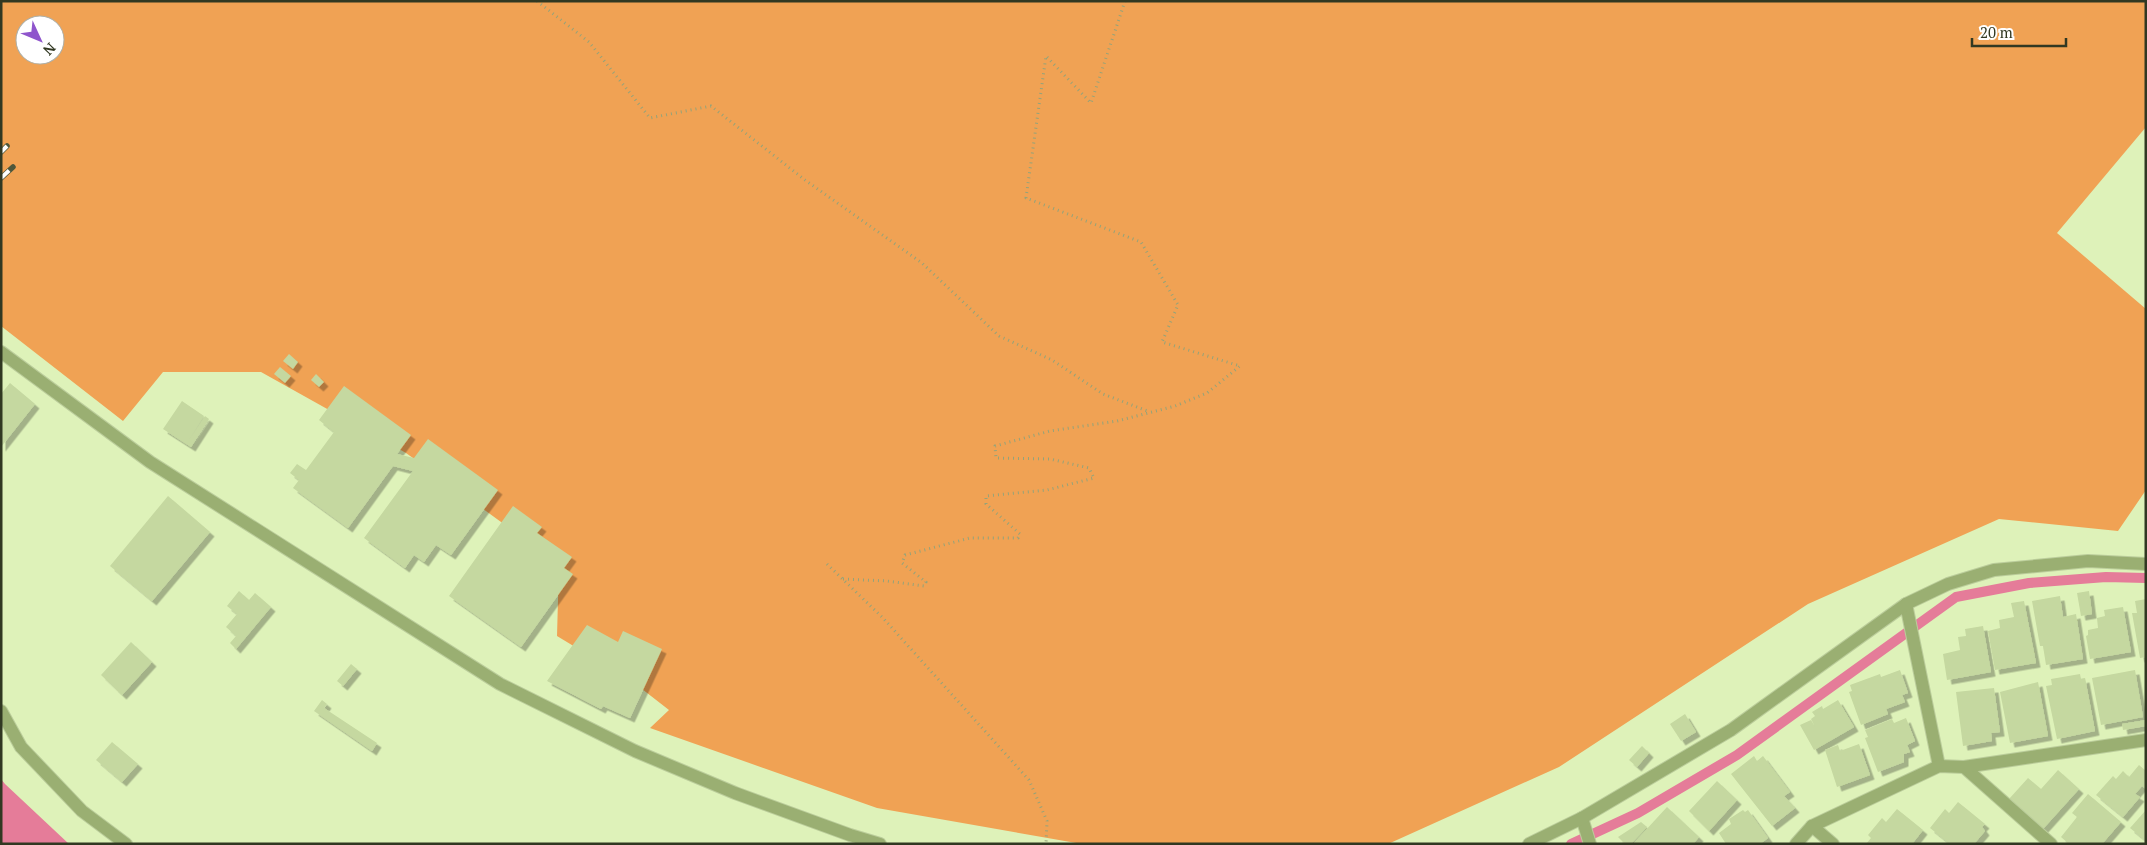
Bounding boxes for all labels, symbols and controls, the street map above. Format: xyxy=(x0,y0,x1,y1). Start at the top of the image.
north arrow xyxy=(15,15,65,65)
scale bar xyxy=(1972,15,2066,47)
text: 20 m xyxy=(1980,22,2013,42)
text: N xyxy=(39,39,60,60)

